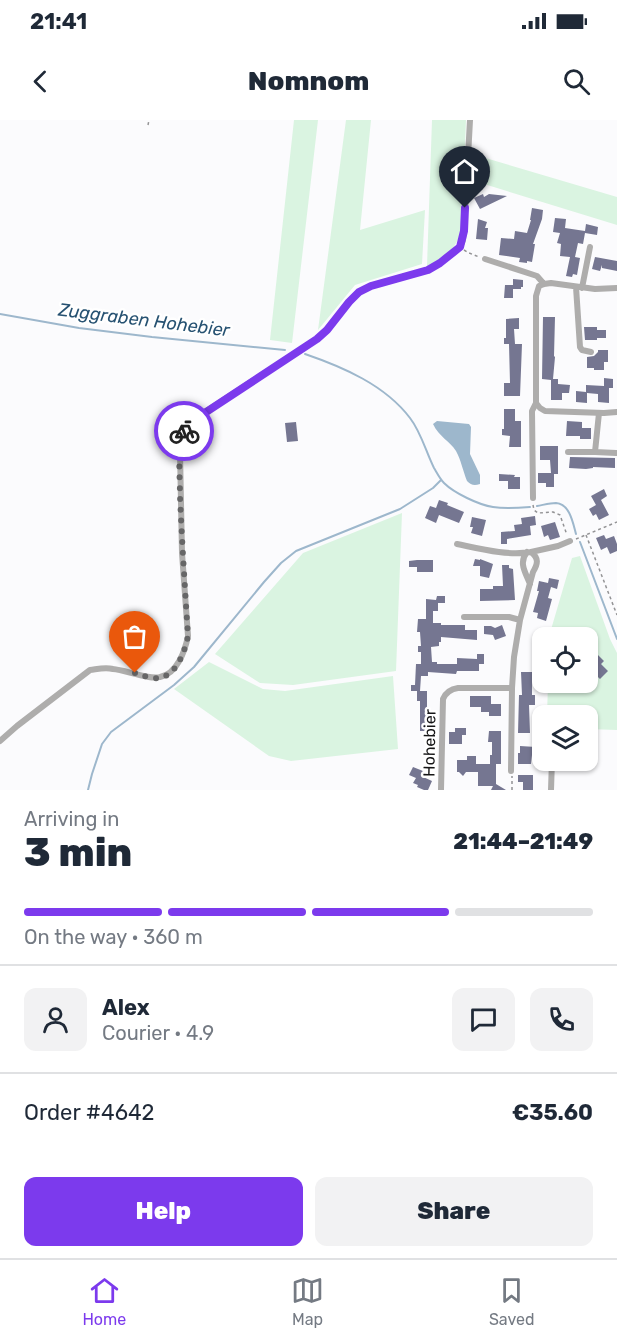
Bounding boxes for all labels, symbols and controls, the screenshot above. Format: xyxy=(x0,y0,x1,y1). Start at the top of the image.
text: 21:41 xyxy=(30,8,87,35)
icon: back xyxy=(24,65,57,98)
text: Nomnom xyxy=(248,65,369,97)
icon: search xyxy=(560,65,593,98)
pin xyxy=(439,146,490,208)
icon: home xyxy=(448,155,481,188)
water label: Zuggraben Hohebier xyxy=(56,298,232,342)
courier xyxy=(154,401,214,461)
icon: bike xyxy=(168,415,201,448)
pin xyxy=(109,611,160,673)
icon: bag xyxy=(118,620,151,653)
map controls xyxy=(532,627,598,771)
button: locate xyxy=(532,627,598,693)
button: layers xyxy=(532,705,598,771)
street label: Hohebier xyxy=(419,709,440,777)
text: Arriving in xyxy=(24,807,119,831)
text: 21:44–21:49 xyxy=(453,828,593,855)
text: 3 min xyxy=(24,830,132,876)
text: On the way · 360 m xyxy=(24,925,203,949)
button: person xyxy=(24,988,87,1051)
button: chat xyxy=(452,988,515,1051)
button: phone xyxy=(530,988,593,1051)
text: Alex xyxy=(102,994,150,1021)
text: Courier · 4.9 xyxy=(102,1021,214,1045)
text: Order #4642 xyxy=(24,1099,155,1126)
text: €35.60 xyxy=(512,1099,593,1126)
button: Help xyxy=(24,1177,303,1246)
button: Share xyxy=(315,1177,593,1246)
tab: Home xyxy=(82,1274,126,1329)
tab: Map xyxy=(291,1274,324,1329)
tab: Saved xyxy=(489,1274,535,1329)

